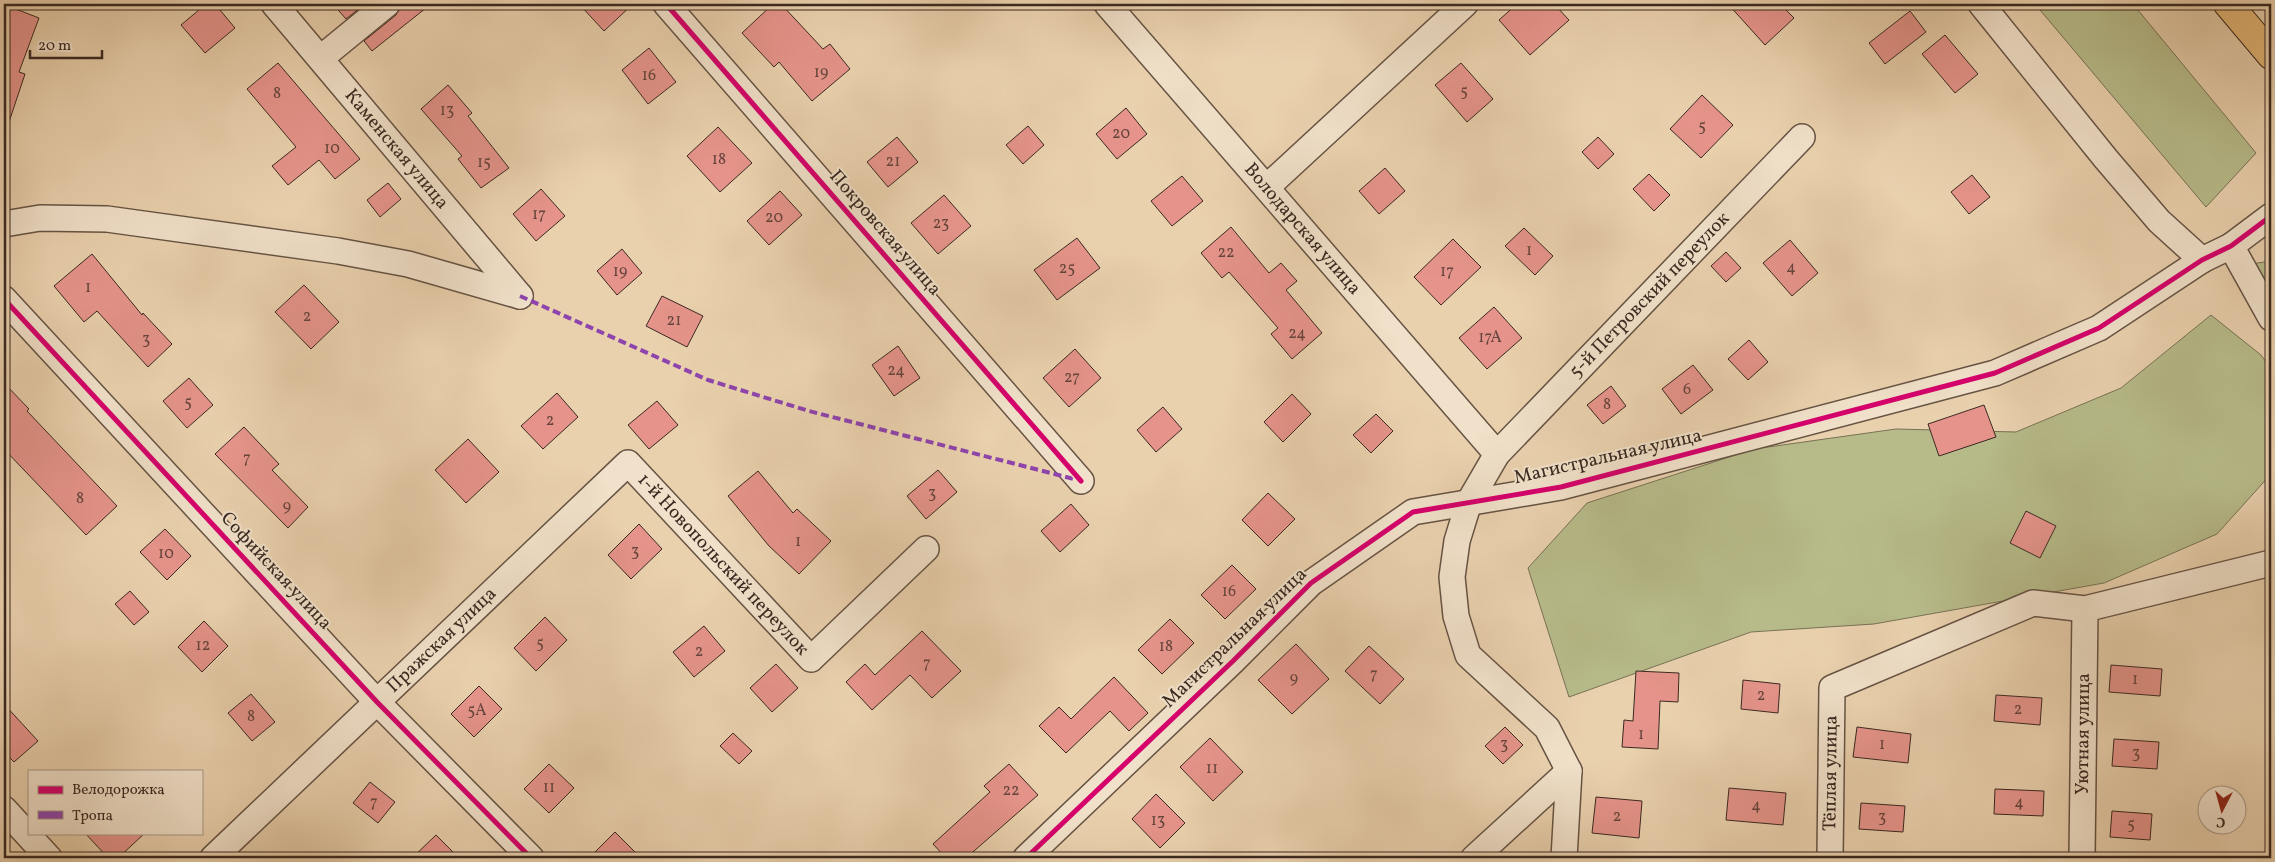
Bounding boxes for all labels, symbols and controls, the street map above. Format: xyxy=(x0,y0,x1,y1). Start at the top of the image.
scale bar xyxy=(30,28,102,60)
text: 20 m xyxy=(38,36,71,57)
house number: 19 xyxy=(814,62,828,84)
house number: 16 xyxy=(642,65,656,87)
house number: 5 xyxy=(1460,81,1468,103)
house number: 8 xyxy=(273,83,281,105)
street label: Каменская улица xyxy=(338,84,455,215)
house number: 13 xyxy=(440,100,454,122)
house number: 5 xyxy=(1698,116,1706,138)
house number: 20 xyxy=(1112,123,1130,145)
house number: 10 xyxy=(324,138,340,160)
house number: 18 xyxy=(712,149,726,171)
house number: 21 xyxy=(886,151,900,173)
house number: 15 xyxy=(477,152,491,174)
street label: Володарская улица xyxy=(1238,158,1367,301)
street label: Покровская улица xyxy=(823,164,947,302)
house number: 17 xyxy=(532,204,546,226)
street label: 5-й Петровский переулок xyxy=(1564,206,1736,384)
house number: 20 xyxy=(765,207,783,229)
house number: 23 xyxy=(933,213,949,235)
house number: 1 xyxy=(1526,240,1532,262)
house number: 22 xyxy=(1217,242,1235,264)
house number: 4 xyxy=(1786,257,1796,279)
house number: 25 xyxy=(1059,258,1075,280)
house number: 19 xyxy=(613,261,627,283)
house number: 17 xyxy=(1440,261,1454,283)
house number: 1 xyxy=(85,277,91,299)
house number: 2 xyxy=(303,306,311,328)
house number: 21 xyxy=(667,310,681,332)
house number: 24 xyxy=(1288,323,1306,345)
house number: 17А xyxy=(1478,327,1502,349)
house number: 3 xyxy=(142,329,150,351)
house number: 24 xyxy=(887,360,905,382)
house number: 27 xyxy=(1064,367,1080,389)
house number: 6 xyxy=(1683,379,1691,401)
house number: 5 xyxy=(184,392,192,414)
house number: 8 xyxy=(1603,394,1611,416)
house number: 2 xyxy=(546,410,554,432)
street label: Магистральная улица xyxy=(1511,423,1705,491)
house number: 7 xyxy=(243,448,251,470)
street label: 1-й Новопольский переулок xyxy=(631,468,815,662)
house number: 3 xyxy=(928,483,936,505)
house number: 8 xyxy=(76,488,84,510)
house number: 9 xyxy=(283,496,291,518)
street label: Софийская улица xyxy=(214,506,338,636)
house number: 1 xyxy=(795,531,801,553)
house number: 3 xyxy=(631,541,639,563)
house number: 10 xyxy=(158,543,174,565)
street label: Магистральная улица xyxy=(1157,562,1313,714)
street label: Пражская улица xyxy=(381,581,503,699)
house number: 16 xyxy=(1222,581,1236,603)
house number: 5 xyxy=(536,633,544,655)
house number: 12 xyxy=(196,635,210,657)
house number: 18 xyxy=(1159,636,1173,658)
house number: 2 xyxy=(695,641,703,663)
house number: 7 xyxy=(923,653,931,675)
house number: 7 xyxy=(1370,664,1378,686)
house number: 9 xyxy=(1290,668,1298,690)
house number: 1 xyxy=(2132,669,2138,691)
street label: Уютная улица xyxy=(2070,673,2097,795)
house number: 2 xyxy=(1757,685,1765,707)
house number: 2 xyxy=(2014,699,2022,721)
house number: 5А xyxy=(468,700,486,722)
house number: 8 xyxy=(247,706,255,728)
street label: Тёплая улица xyxy=(1817,715,1845,831)
house number: 1 xyxy=(1638,724,1644,746)
house number: 3 xyxy=(1500,734,1508,756)
house number: 1 xyxy=(1879,734,1885,756)
house number: 3 xyxy=(2132,743,2140,765)
house number: 11 xyxy=(1206,758,1218,780)
legend xyxy=(28,770,202,834)
house number: 11 xyxy=(543,777,555,799)
text: Велодорожка xyxy=(72,780,165,801)
house number: 22 xyxy=(1002,780,1020,802)
north arrow xyxy=(2198,784,2248,834)
house number: 7 xyxy=(370,792,378,814)
house number: 4 xyxy=(2014,792,2024,814)
house number: 4 xyxy=(1751,795,1761,817)
text: Тропа xyxy=(72,806,113,827)
house number: 2 xyxy=(1613,806,1621,828)
house number: 3 xyxy=(1878,807,1886,829)
house number: 13 xyxy=(1151,810,1165,832)
text: С xyxy=(2215,812,2226,831)
house number: 5 xyxy=(2127,814,2135,836)

